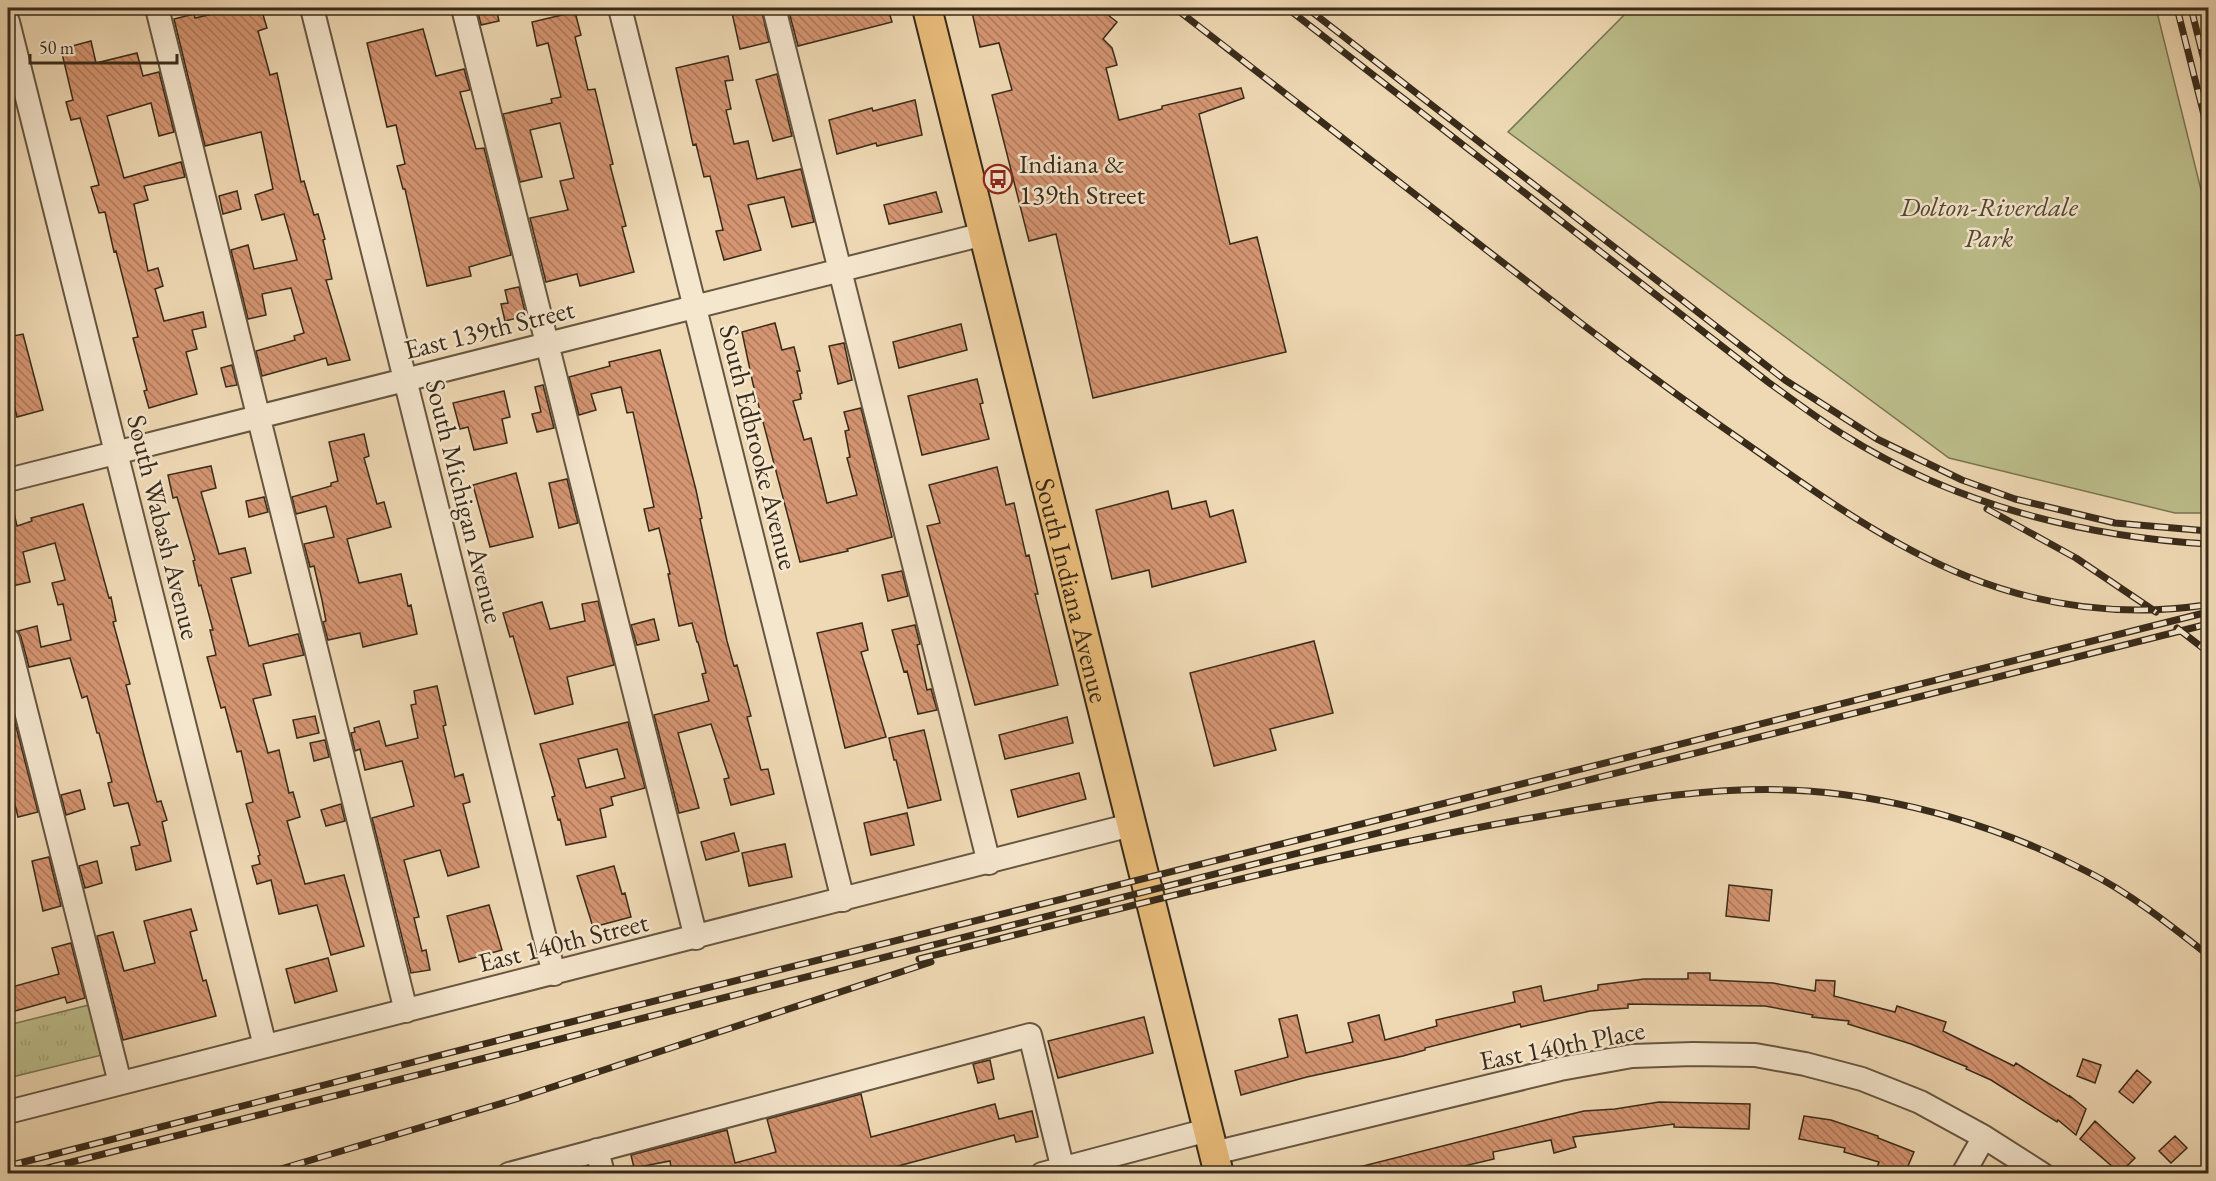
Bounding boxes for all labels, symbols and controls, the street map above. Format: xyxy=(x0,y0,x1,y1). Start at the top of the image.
scale bar xyxy=(30,27,177,65)
text: 50 m xyxy=(39,36,74,59)
place label: Indiana & 139th Street xyxy=(1019,146,1146,212)
bus stop icon: Indiana & 139th Street xyxy=(982,163,1014,195)
park label: Dolton-Riverdale Park xyxy=(1899,189,2079,255)
street label: East 139th Street xyxy=(400,291,578,367)
street label: South Edbrooke Avenue xyxy=(712,321,806,573)
street label: South Michigan Avenue xyxy=(418,375,512,627)
street label: South Wabash Avenue xyxy=(119,411,209,643)
street label: South Indiana Avenue xyxy=(1028,474,1118,706)
street label: East 140th Street xyxy=(474,904,652,980)
street label: East 140th Place xyxy=(1476,1012,1648,1078)

